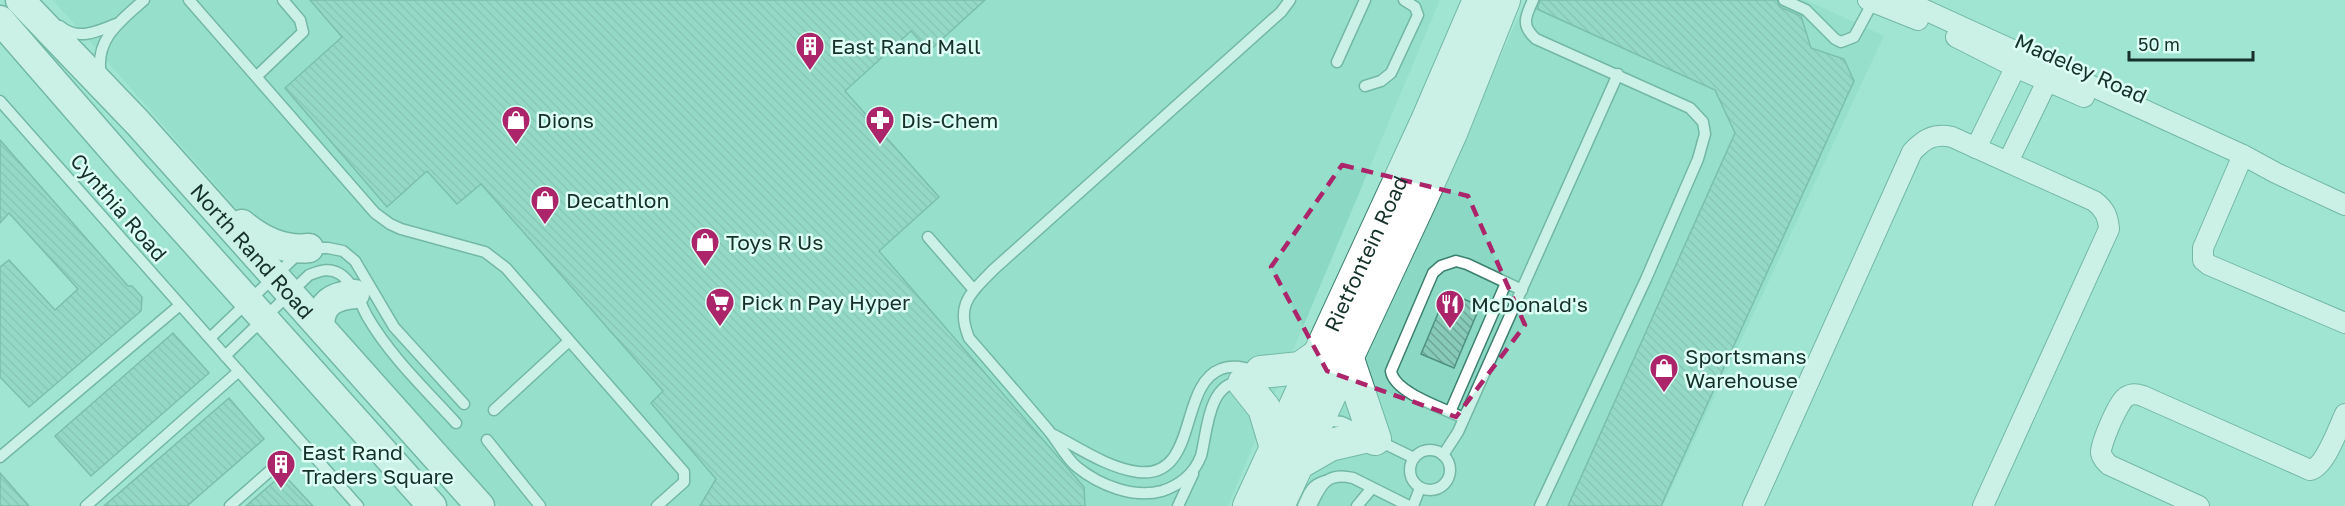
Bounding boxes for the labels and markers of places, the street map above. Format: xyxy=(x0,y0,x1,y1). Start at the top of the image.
building icon: East Rand Mall xyxy=(794,30,826,72)
place label: East Rand Mall xyxy=(831,33,981,59)
shop icon: Dions xyxy=(500,104,532,146)
pharmacy icon: Dis-Chem xyxy=(864,104,896,146)
place label: Dions xyxy=(537,107,594,133)
place label: Dis-Chem xyxy=(901,107,998,133)
shop icon: Decathlon xyxy=(529,184,561,226)
place label: Decathlon xyxy=(566,187,669,213)
shop icon: Toys R Us xyxy=(689,226,721,268)
place label: Toys R Us xyxy=(726,229,823,255)
supermarket icon: Pick n Pay Hyper xyxy=(704,286,736,328)
restaurant icon: McDonald's xyxy=(1434,288,1466,330)
place label: Pick n Pay Hyper xyxy=(741,289,910,315)
place label: McDonald's xyxy=(1471,291,1588,317)
place label: Sportsmans Warehouse xyxy=(1685,343,1807,393)
shop icon: Sportsmans Warehouse xyxy=(1648,352,1680,394)
place label: East Rand Traders Square xyxy=(302,439,454,489)
building icon: East Rand Traders Square xyxy=(265,448,297,490)

